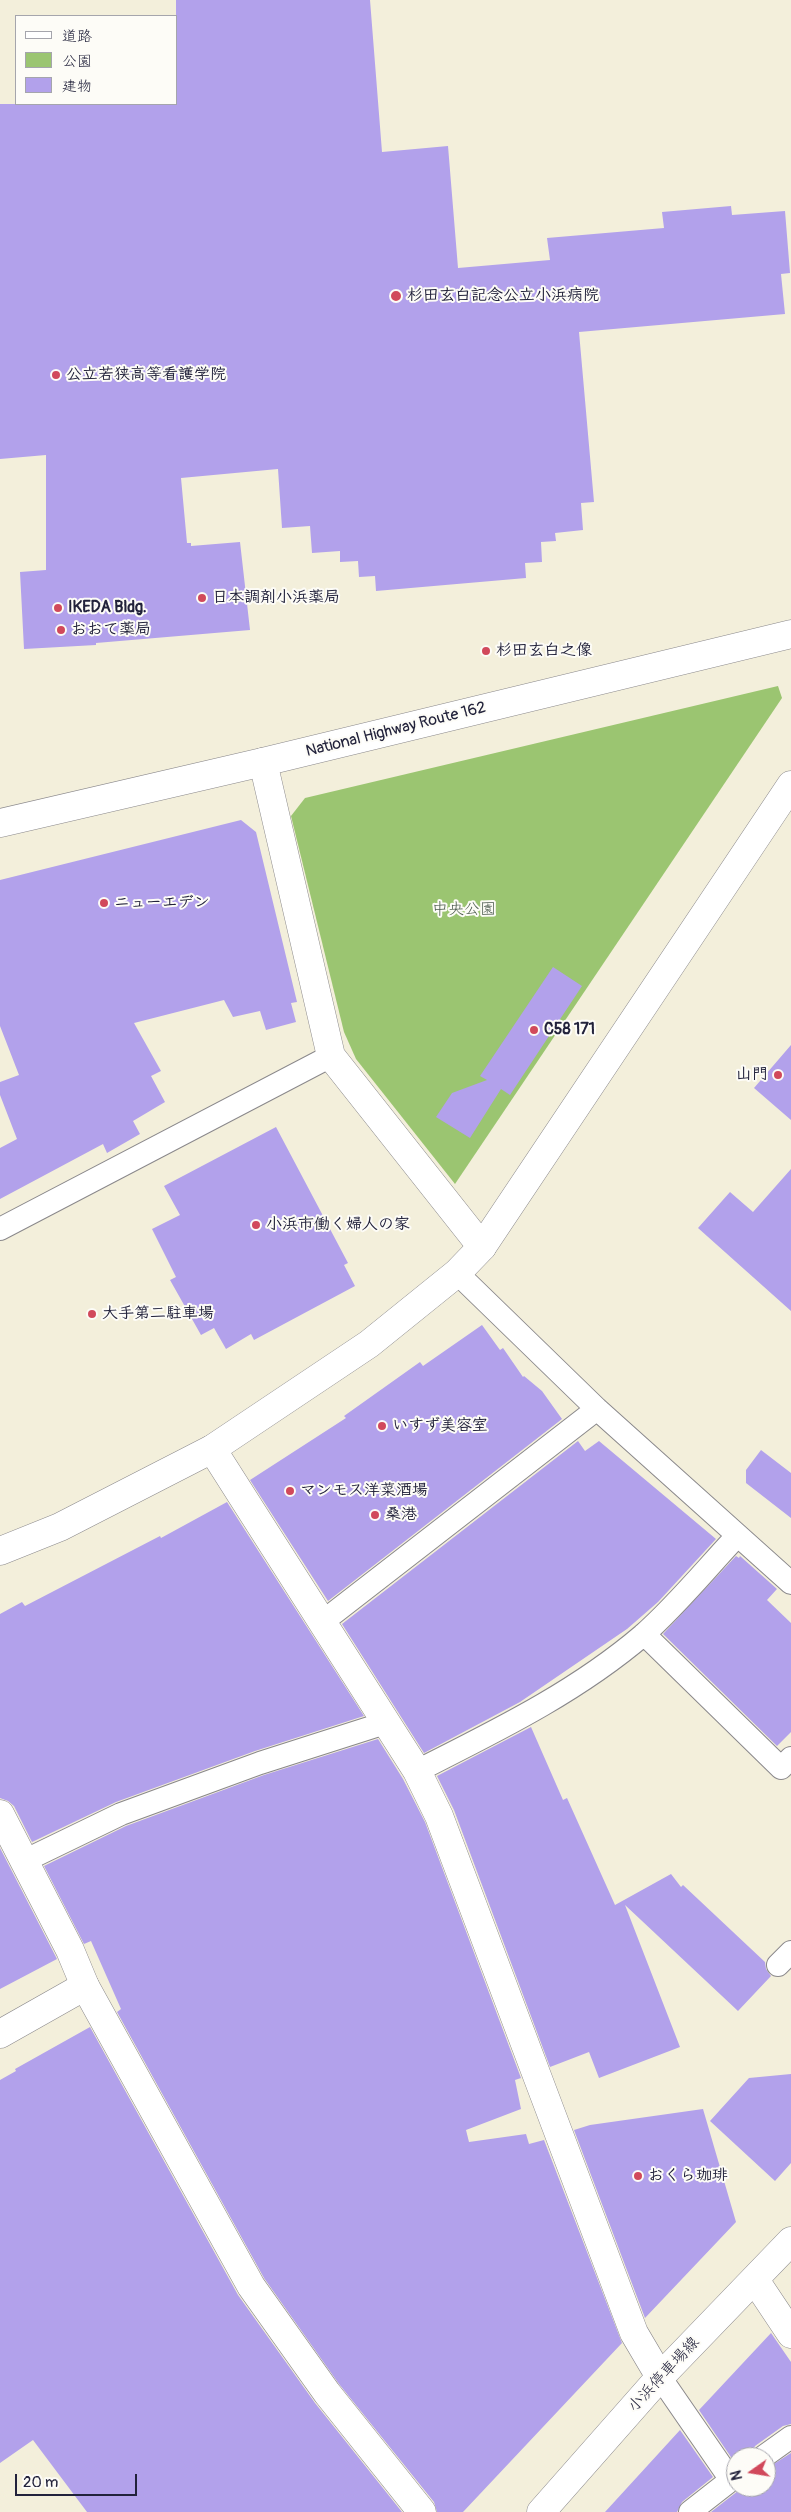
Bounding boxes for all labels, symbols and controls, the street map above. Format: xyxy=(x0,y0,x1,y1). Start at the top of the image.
legend xyxy=(15,15,178,105)
text: 道路 xyxy=(62,27,92,46)
text: 公園 xyxy=(62,52,92,71)
text: 建物 xyxy=(62,77,92,96)
place label: 杉田玄白記念公立小浜病院 xyxy=(407,286,599,306)
marker: 杉田玄白記念公立小浜病院 xyxy=(389,289,403,303)
place label: 公立若狭高等看護学院 xyxy=(66,365,226,385)
marker: 公立若狭高等看護学院 xyxy=(50,369,62,381)
place label: 日本調剤小浜薬局 xyxy=(212,588,340,608)
marker: 日本調剤小浜薬局 xyxy=(196,592,208,604)
place label: IKEDA Bldg. xyxy=(68,598,147,618)
marker: IKEDA Bldg. xyxy=(52,602,64,614)
place label: おおて薬局 xyxy=(71,620,151,640)
marker: おおて薬局 xyxy=(55,624,67,636)
place label: 杉田玄白之像 xyxy=(496,641,592,661)
marker: 杉田玄白之像 xyxy=(480,645,492,657)
street label: National Highway Route 162 xyxy=(304,698,488,762)
place label: ニューエデン xyxy=(114,893,210,913)
marker: ニューエデン xyxy=(98,897,110,909)
park label: 中央公園 xyxy=(432,900,496,920)
place label: C58 171 xyxy=(544,1020,595,1040)
marker: C58 171 xyxy=(528,1024,540,1036)
place label: 山門 xyxy=(736,1065,768,1085)
marker: 山門 xyxy=(772,1069,784,1081)
place label: 小浜市働く婦人の家 xyxy=(266,1215,410,1235)
marker: 小浜市働く婦人の家 xyxy=(250,1219,262,1231)
place label: 大手第二駐車場 xyxy=(102,1304,214,1324)
marker: 大手第二駐車場 xyxy=(86,1308,98,1320)
place label: いすず美容室 xyxy=(392,1416,488,1436)
marker: いすず美容室 xyxy=(376,1420,388,1432)
place label: マンモス洋菜酒場 xyxy=(300,1481,428,1501)
marker: マンモス洋菜酒場 xyxy=(284,1485,296,1497)
place label: 桑港 xyxy=(385,1505,417,1525)
marker: 桑港 xyxy=(369,1509,381,1521)
place label: おくら珈琲 xyxy=(648,2166,728,2186)
marker: おくら珈琲 xyxy=(632,2170,644,2182)
street label: 小浜停車場線 xyxy=(624,2333,704,2417)
north arrow xyxy=(726,2447,776,2497)
scale bar xyxy=(18,2464,140,2496)
text: N xyxy=(728,2469,746,2482)
text: 20 m xyxy=(23,2473,58,2492)

